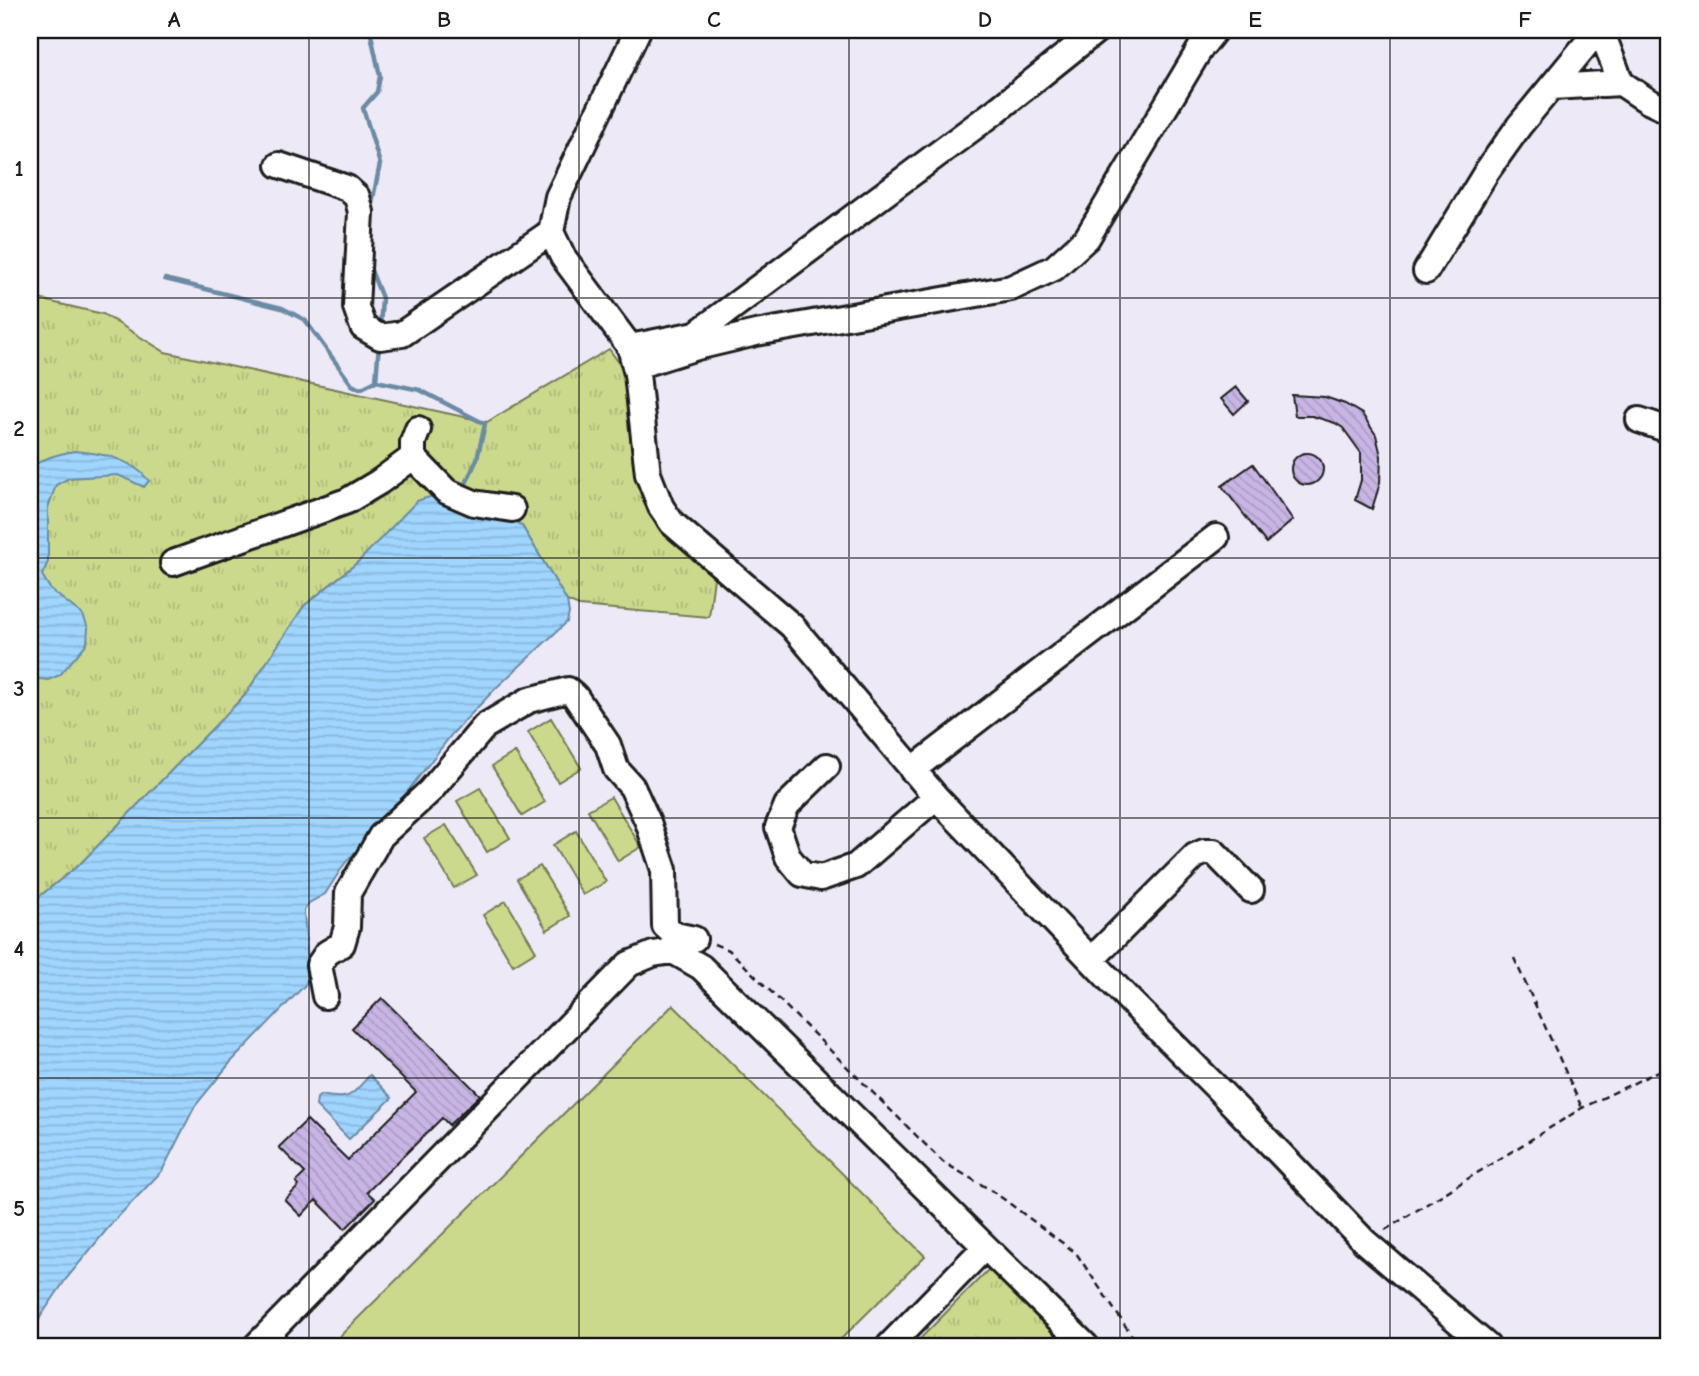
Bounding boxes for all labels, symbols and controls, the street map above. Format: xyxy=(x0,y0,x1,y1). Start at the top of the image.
text: A xyxy=(168,6,181,33)
text: B xyxy=(437,6,451,33)
text: C xyxy=(707,6,721,33)
text: D xyxy=(978,6,992,33)
text: E xyxy=(1248,6,1262,33)
text: F xyxy=(1518,6,1532,33)
text: 1 xyxy=(14,155,24,182)
text: 2 xyxy=(13,415,25,442)
text: 3 xyxy=(13,675,25,702)
text: 4 xyxy=(14,935,25,962)
text: 5 xyxy=(13,1195,25,1222)

